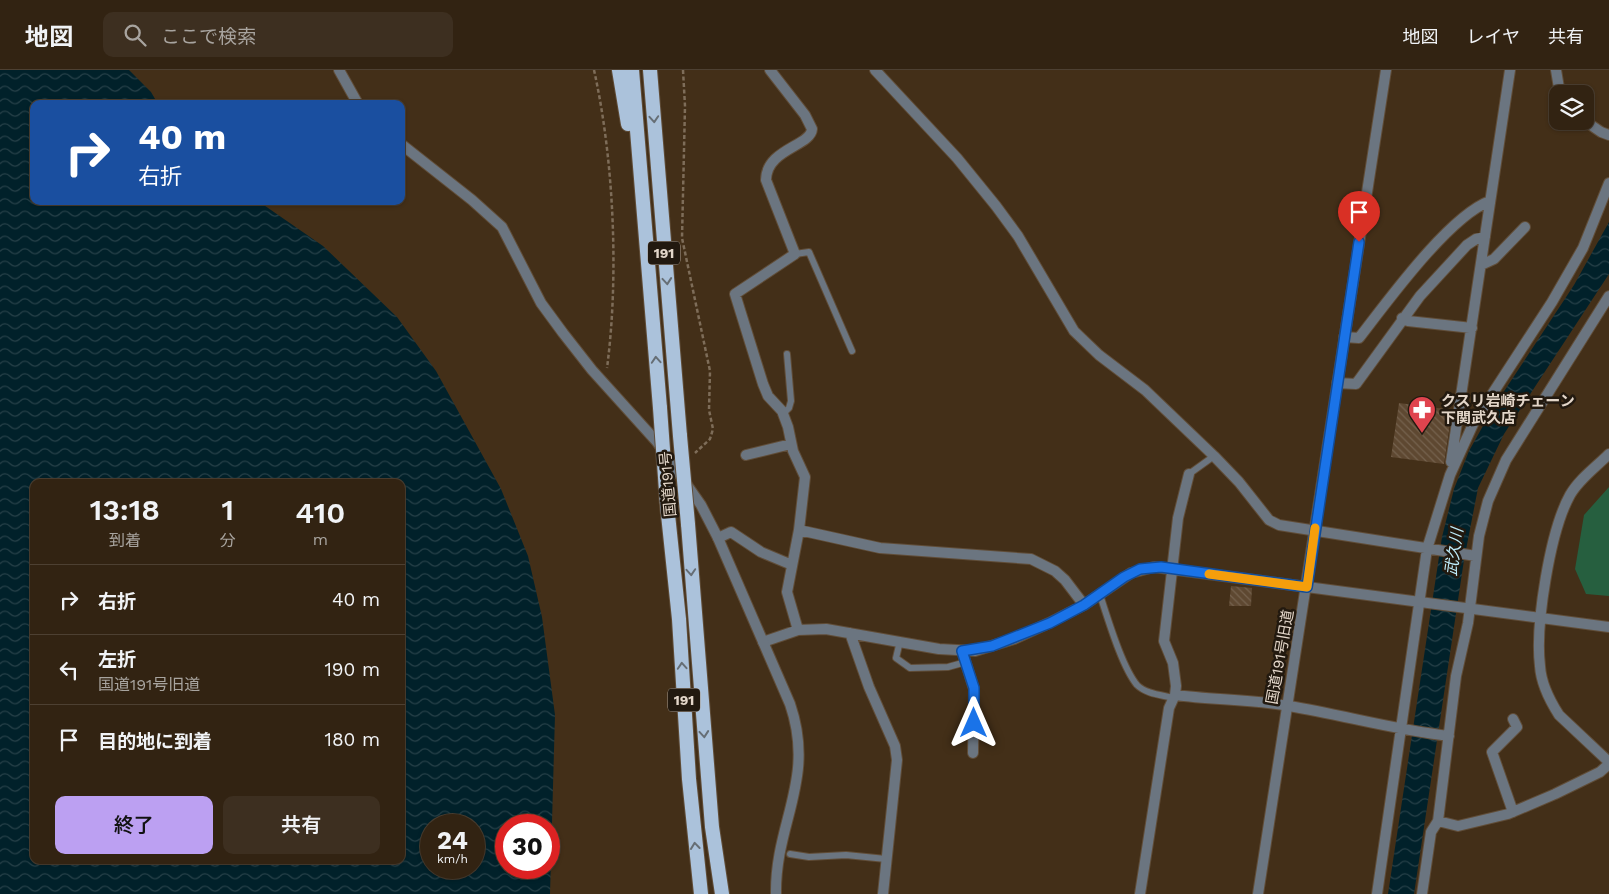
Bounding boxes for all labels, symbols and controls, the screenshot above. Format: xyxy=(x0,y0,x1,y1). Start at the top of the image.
search box xyxy=(103,12,453,57)
icon: search xyxy=(121,21,149,49)
text: 地図 xyxy=(25,23,73,51)
text: ここで検索 xyxy=(161,25,256,48)
text: 地図 xyxy=(1403,26,1439,47)
text: レイヤ xyxy=(1467,26,1520,47)
text: 共有 xyxy=(1548,26,1584,47)
map controls xyxy=(1549,85,1594,130)
button: layers xyxy=(1549,85,1594,130)
one-way arrow xyxy=(648,115,659,123)
text: 40 m xyxy=(138,116,226,158)
icon: right xyxy=(55,120,120,185)
text: 右折 xyxy=(138,164,182,189)
pin xyxy=(1338,191,1380,242)
icon: arrive xyxy=(1345,198,1373,226)
road number: 191 xyxy=(648,242,680,264)
one-way arrow xyxy=(661,277,672,285)
one-way arrow xyxy=(651,355,662,363)
place label: クスリ岩崎チェーン 下関武久店 xyxy=(1441,392,1575,427)
pharmacy icon: クスリ岩崎チェーン 下関武久店 xyxy=(1407,395,1437,434)
street label: 国道191号 xyxy=(656,450,680,518)
text: 13:18 xyxy=(90,492,160,527)
text: 1 xyxy=(221,492,234,527)
text: 410 xyxy=(295,495,345,530)
water label: 武久川 xyxy=(1441,525,1467,577)
text: m xyxy=(313,530,328,549)
text: 到着 xyxy=(109,531,141,550)
text: 分 xyxy=(220,531,236,550)
one-way arrow xyxy=(686,568,697,576)
icon: right xyxy=(55,586,83,614)
text: 40 m xyxy=(332,588,380,611)
text: 右折 xyxy=(98,590,136,613)
street label: 国道191号旧道 xyxy=(1263,608,1297,706)
text: 左折 xyxy=(98,648,136,671)
icon: left xyxy=(55,656,83,684)
text: 190 m xyxy=(324,658,380,681)
one-way arrow xyxy=(676,662,687,670)
text: 国道191号旧道 xyxy=(98,675,200,694)
road number: 191 xyxy=(668,688,700,712)
position arrow xyxy=(947,696,999,748)
icon: arrive xyxy=(55,726,83,754)
text: 180 m xyxy=(324,728,380,751)
text: 目的地に到着 xyxy=(98,730,212,753)
one-way arrow xyxy=(699,730,710,738)
button: 終了 xyxy=(55,796,213,854)
button: 共有 xyxy=(223,796,380,854)
speed limit sign: 30 xyxy=(495,814,560,879)
text: 24 xyxy=(437,826,468,855)
one-way arrow xyxy=(690,841,701,849)
text: km/h xyxy=(437,852,468,866)

